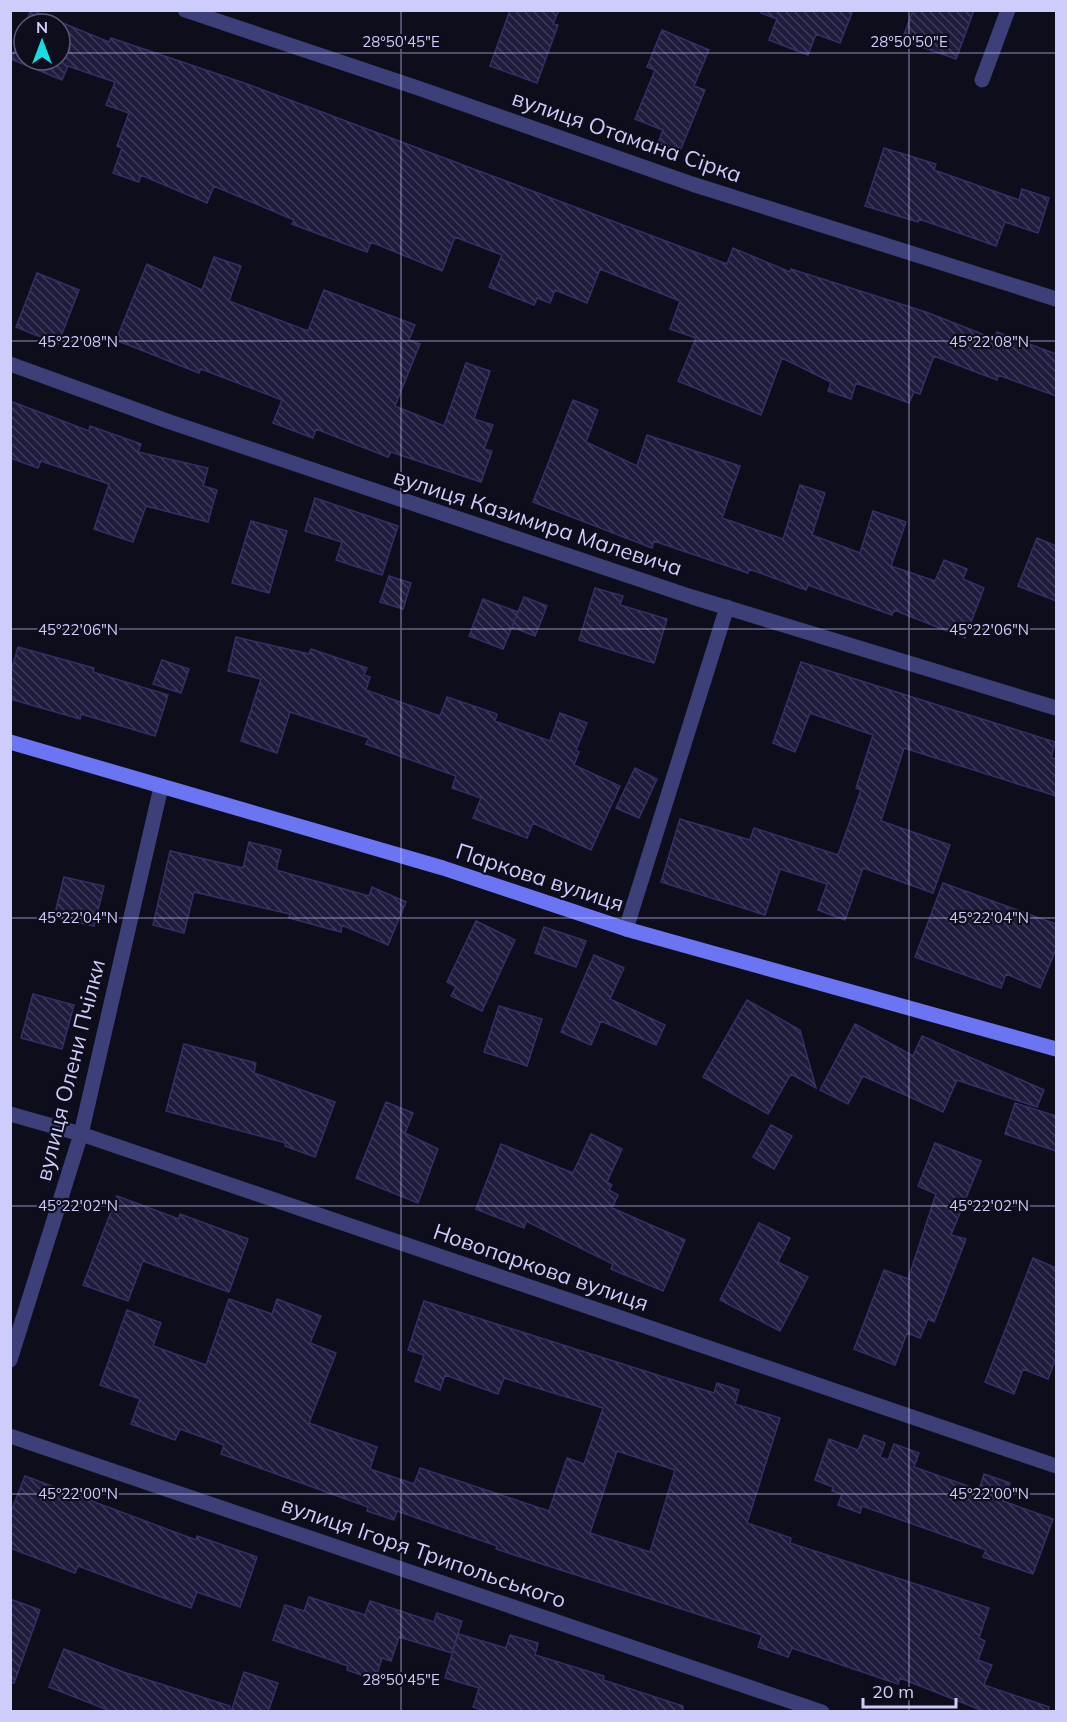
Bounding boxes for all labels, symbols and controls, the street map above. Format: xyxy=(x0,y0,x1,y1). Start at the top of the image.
north arrow xyxy=(12,12,72,72)
text: N xyxy=(36,17,48,37)
text: 28°50'45"E xyxy=(362,32,440,51)
text: 28°50'50"E xyxy=(870,32,948,51)
street label: вулиця Отамана Сірка xyxy=(509,84,745,188)
text: 45°22'08"N xyxy=(38,332,118,351)
text: 45°22'08"N xyxy=(949,332,1029,351)
street label: вулиця Казимира Малевича xyxy=(390,462,686,582)
text: 45°22'06"N xyxy=(38,620,118,639)
text: 45°22'06"N xyxy=(949,620,1029,639)
street label: Паркова вулиця xyxy=(453,837,627,917)
text: 45°22'04"N xyxy=(38,908,118,927)
text: 45°22'04"N xyxy=(949,908,1029,927)
street label: вулиця Олени Пчілки xyxy=(29,956,111,1184)
text: 45°22'02"N xyxy=(38,1196,118,1215)
text: 45°22'02"N xyxy=(949,1196,1029,1215)
street label: Новопаркова вулиця xyxy=(430,1217,652,1317)
text: 45°22'00"N xyxy=(38,1484,118,1503)
text: 45°22'00"N xyxy=(949,1484,1029,1503)
street label: вулиця Ігоря Трипольського xyxy=(278,1490,570,1614)
text: 28°50'45"E xyxy=(362,1670,440,1689)
scale bar xyxy=(863,1671,956,1709)
text: 20 m xyxy=(872,1680,914,1703)

